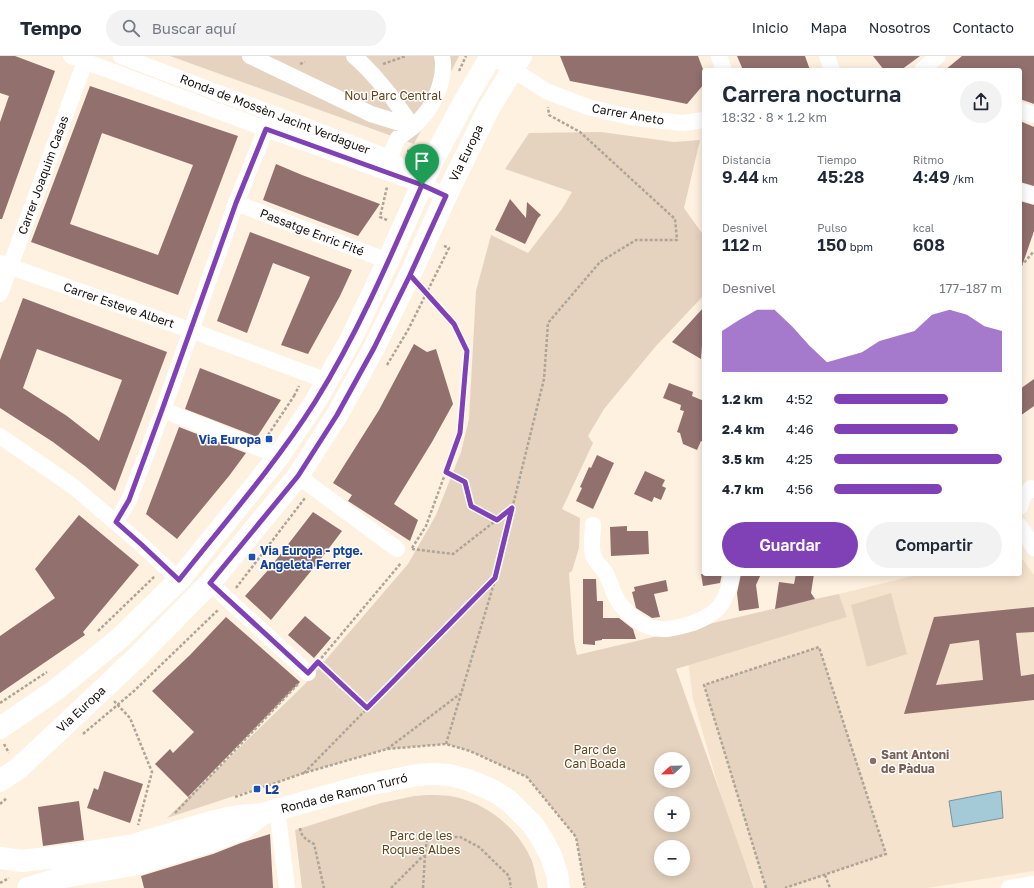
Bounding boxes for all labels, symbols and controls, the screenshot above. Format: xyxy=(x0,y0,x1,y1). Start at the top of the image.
search box xyxy=(106,10,386,46)
text: Tempo xyxy=(20,16,82,39)
icon: search xyxy=(120,17,142,39)
text: Buscar aquí xyxy=(152,19,236,37)
text: Inicio xyxy=(752,19,788,36)
text: Mapa xyxy=(810,19,847,36)
text: Nosotros xyxy=(869,19,930,36)
text: Contacto xyxy=(952,19,1014,36)
street label: Ronda de Mossèn Jacint Verdaguer xyxy=(178,71,372,157)
text: Carrera nocturna xyxy=(722,80,901,107)
button: share xyxy=(960,81,1002,123)
park label: Nou Parc Central xyxy=(344,88,442,103)
street label: Carrer Aneto xyxy=(591,100,665,128)
text: 18:32 · 8 × 1.2 km xyxy=(722,109,827,125)
street label: Carrer Joaquim Casas xyxy=(15,114,71,236)
street label: Via Europa xyxy=(446,122,486,184)
pin xyxy=(405,144,439,185)
icon: arrive xyxy=(411,150,433,172)
text: Distancia xyxy=(722,153,771,166)
text: Tiempo xyxy=(817,153,857,166)
text: Ritmo xyxy=(913,153,944,166)
text: 9.44 xyxy=(722,166,759,187)
text: 45:28 xyxy=(817,166,864,187)
text: 4:49 xyxy=(913,166,950,187)
text: km xyxy=(759,172,778,185)
text: /km xyxy=(950,172,974,185)
street label: Passatge Enric Fité xyxy=(258,205,366,259)
text: Desnivel xyxy=(722,221,767,234)
text: Pulso xyxy=(817,221,847,234)
text: kcal xyxy=(913,221,934,234)
text: 112 xyxy=(722,234,749,255)
text: 150 xyxy=(817,234,847,255)
text: 608 xyxy=(913,234,945,255)
text: m xyxy=(749,240,762,253)
text: bpm xyxy=(847,240,873,253)
street label: Carrer Esteve Albert xyxy=(62,279,177,331)
text: Desnivel xyxy=(722,280,776,296)
text: 177–187 m xyxy=(939,280,1002,296)
text: 1.2 km xyxy=(722,391,763,407)
text: 4:52 xyxy=(786,391,813,407)
text: 2.4 km xyxy=(722,421,764,437)
text: 4:46 xyxy=(786,421,814,437)
place label: Via Europa xyxy=(199,432,261,447)
marker: Via Europa xyxy=(264,434,274,444)
text: 3.5 km xyxy=(722,451,764,467)
text: 4:25 xyxy=(786,451,813,467)
text: 4.7 km xyxy=(722,481,764,497)
text: 4:56 xyxy=(786,481,813,497)
button: Guardar xyxy=(722,522,858,568)
button: Compartir xyxy=(866,522,1002,568)
place label: Via Europa - ptge. Angeleta Ferrer xyxy=(260,543,363,572)
marker: Via Europa - ptge. Angeleta Ferrer xyxy=(247,552,257,562)
street label: Via Europa xyxy=(53,683,109,735)
park label: Parc de Can Boada xyxy=(564,742,626,771)
place label: Sant Antoni de Pàdua xyxy=(881,747,949,776)
north arrow xyxy=(654,752,690,788)
map controls xyxy=(654,752,690,876)
marker: Sant Antoni de Pàdua xyxy=(868,756,878,766)
street label: Ronda de Ramon Turró xyxy=(279,770,409,816)
place label: L2 xyxy=(265,782,279,797)
marker: L2 xyxy=(252,784,262,794)
button: + xyxy=(654,796,690,832)
park label: Parc de les Roques Albes xyxy=(382,828,460,857)
button: − xyxy=(654,840,690,876)

